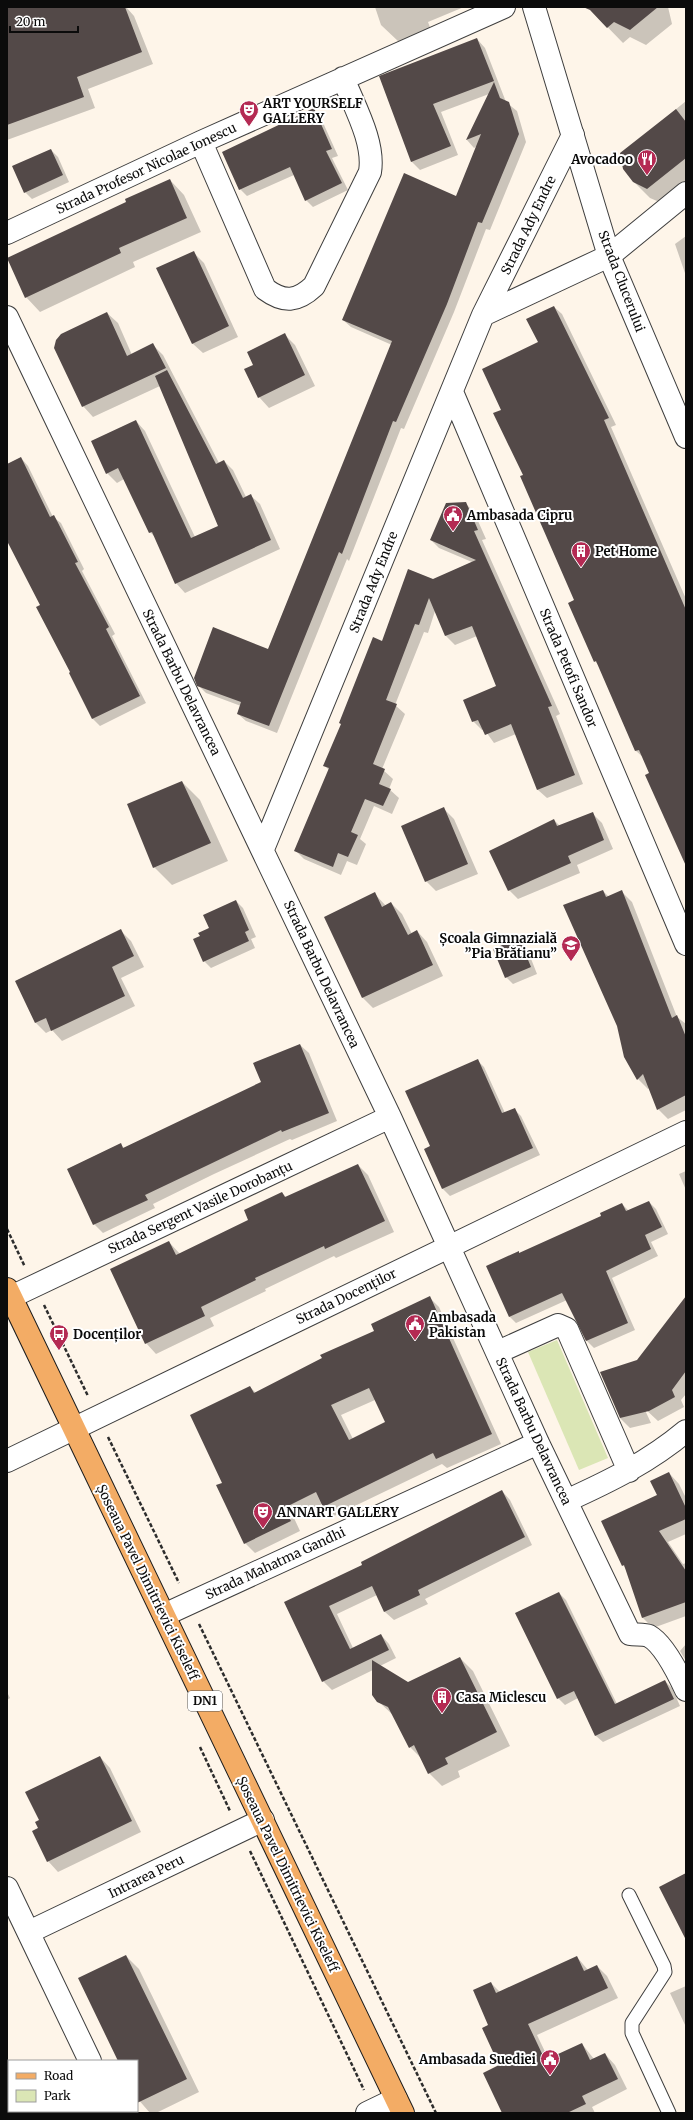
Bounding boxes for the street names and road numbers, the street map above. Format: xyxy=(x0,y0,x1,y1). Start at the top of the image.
street label: Strada Profesor Nicolae Ionescu xyxy=(53,119,239,218)
street label: Strada Ady Endre xyxy=(497,173,560,277)
street label: Strada Clucerului xyxy=(594,228,649,334)
street label: Strada Ady Endre xyxy=(345,529,402,635)
street label: Strada Barbu Delavrancea xyxy=(139,606,224,758)
street label: Strada Petofi Sandor xyxy=(536,606,601,731)
street label: Strada Barbu Delavrancea xyxy=(280,898,363,1051)
street label: Strada Sergent Vasile Dorobanțu xyxy=(105,1157,295,1258)
street label: Strada Docenților xyxy=(293,1265,399,1328)
street label: Strada Barbu Delavrancea xyxy=(492,1355,575,1508)
street label: Șoseaua Pavel Dimitrievici Kiseleff xyxy=(93,1482,203,1684)
street label: Strada Mahatma Gandhi xyxy=(202,1524,348,1603)
road number: DN1 xyxy=(188,1691,222,1711)
street label: Șoseaua Pavel Dimitrievici Kiseleff xyxy=(233,1774,343,1976)
street label: Intrarea Peru xyxy=(106,1851,187,1902)

